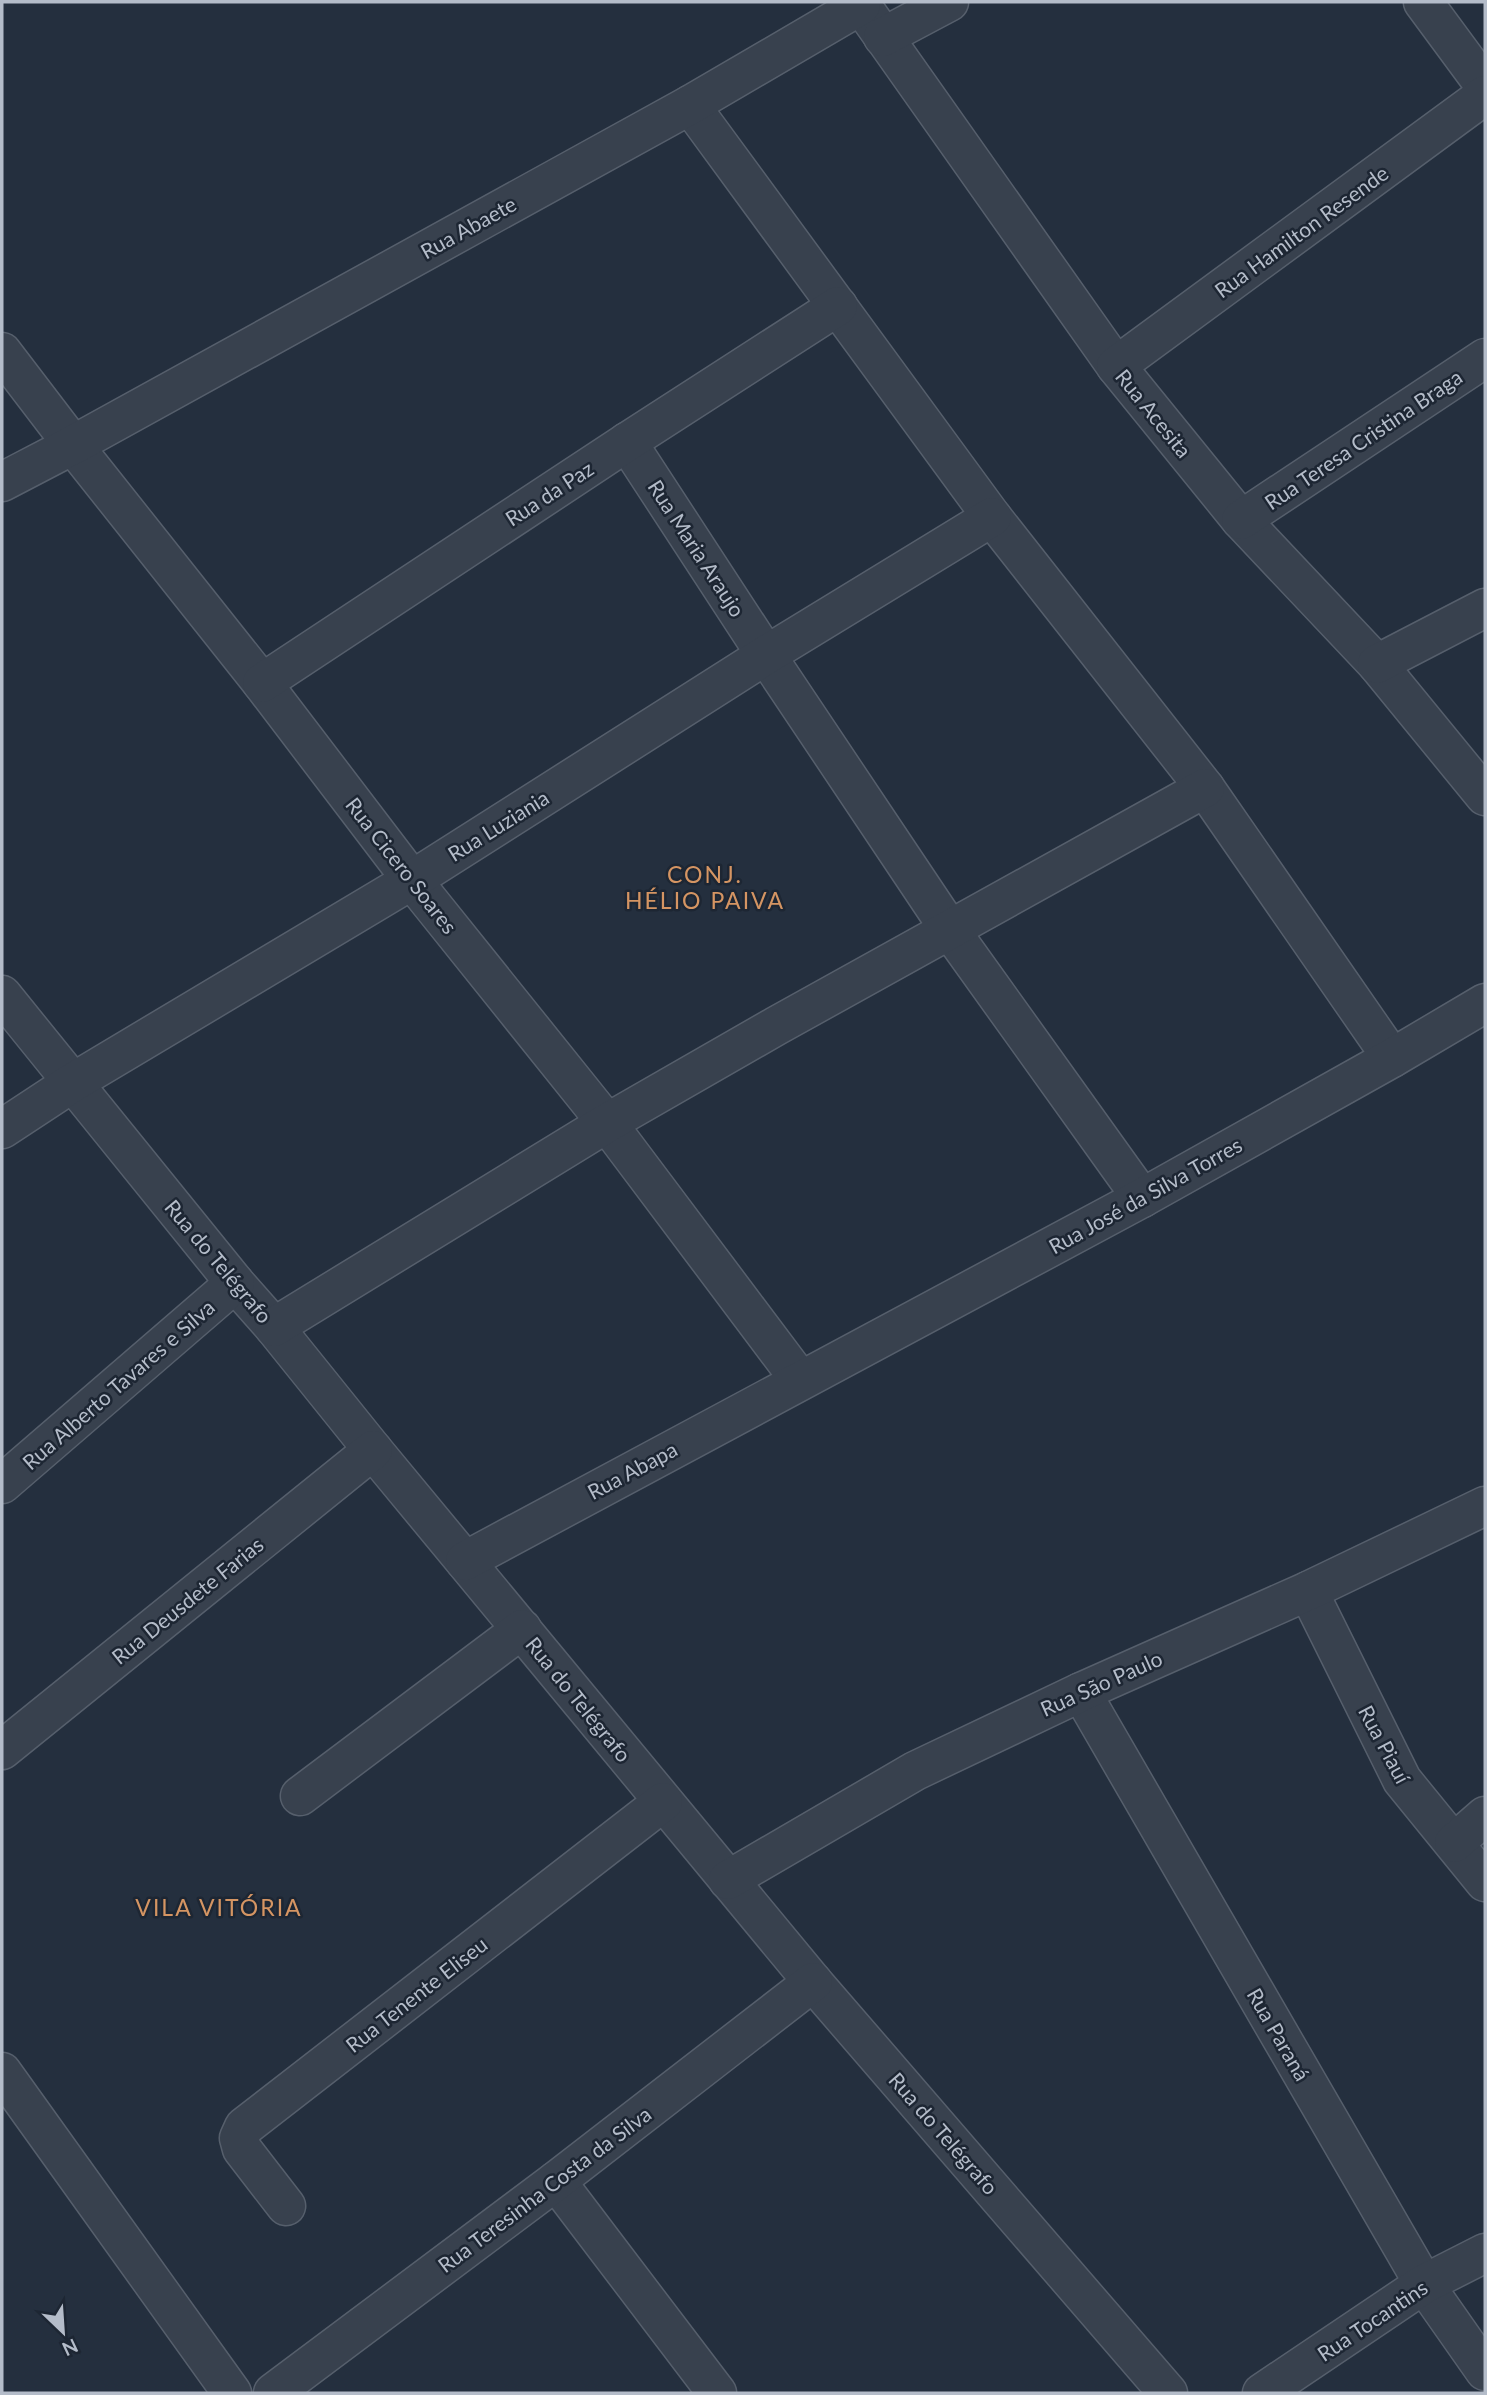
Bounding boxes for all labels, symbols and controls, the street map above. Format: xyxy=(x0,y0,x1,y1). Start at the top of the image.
street label: Rua Hamilton Resende xyxy=(1209,160,1393,302)
street label: Rua Abaete xyxy=(416,190,520,264)
street label: Rua Acesita xyxy=(1111,364,1197,462)
street label: Rua Teresa Cristina Braga xyxy=(1260,364,1466,514)
street label: Rua da Paz xyxy=(500,455,598,531)
street label: Rua Maria Araujo xyxy=(643,475,751,621)
street label: Rua Luziania xyxy=(443,784,553,866)
street label: Rua Cicero Soares xyxy=(341,792,463,938)
district label: CONJ. HÉLIO PAIVA xyxy=(625,860,785,914)
street label: Rua José da Silva Torres xyxy=(1044,1131,1246,1259)
street label: Rua do Telégrafo xyxy=(160,1194,278,1328)
street label: Rua Alberto Tavares e Silva xyxy=(17,1294,219,1474)
street label: Rua Abapa xyxy=(583,1436,681,1504)
street label: Rua Deusdete Farias xyxy=(106,1531,268,1669)
street label: Rua do Telégrafo xyxy=(521,1632,637,1766)
street label: Rua São Paulo xyxy=(1036,1645,1166,1721)
street label: Rua Piauí xyxy=(1354,1701,1416,1788)
district label: VILA VITÓRIA xyxy=(135,1893,303,1921)
street label: Rua Tenente Eliseu xyxy=(340,1931,492,2057)
street label: Rua Paraná xyxy=(1242,1983,1316,2085)
street label: Rua do Telégrafo xyxy=(884,2067,1004,2199)
street label: Rua Teresinha Costa da Silva xyxy=(433,2101,655,2277)
street label: Rua Tocantins xyxy=(1312,2274,1432,2366)
north arrow xyxy=(28,2297,98,2367)
text: N xyxy=(59,2334,82,2361)

